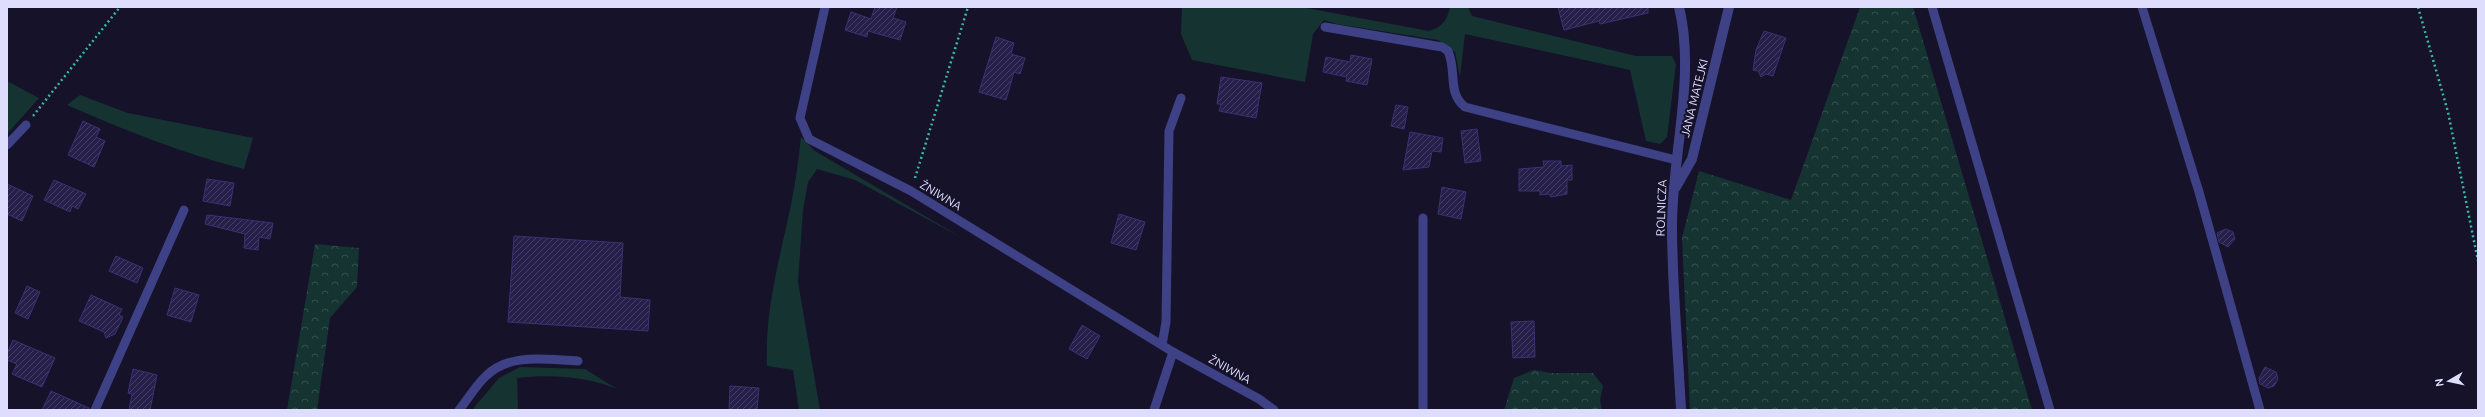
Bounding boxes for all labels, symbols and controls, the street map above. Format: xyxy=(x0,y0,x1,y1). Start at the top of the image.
street label: JANA MATEJKI xyxy=(1678,57,1710,139)
street label: ŻNIWNA xyxy=(918,178,964,212)
street label: ROLNICZA xyxy=(1654,179,1668,237)
street label: ŻNIWNA xyxy=(1207,352,1253,386)
north arrow xyxy=(2429,361,2469,401)
text: N xyxy=(2433,378,2446,388)

